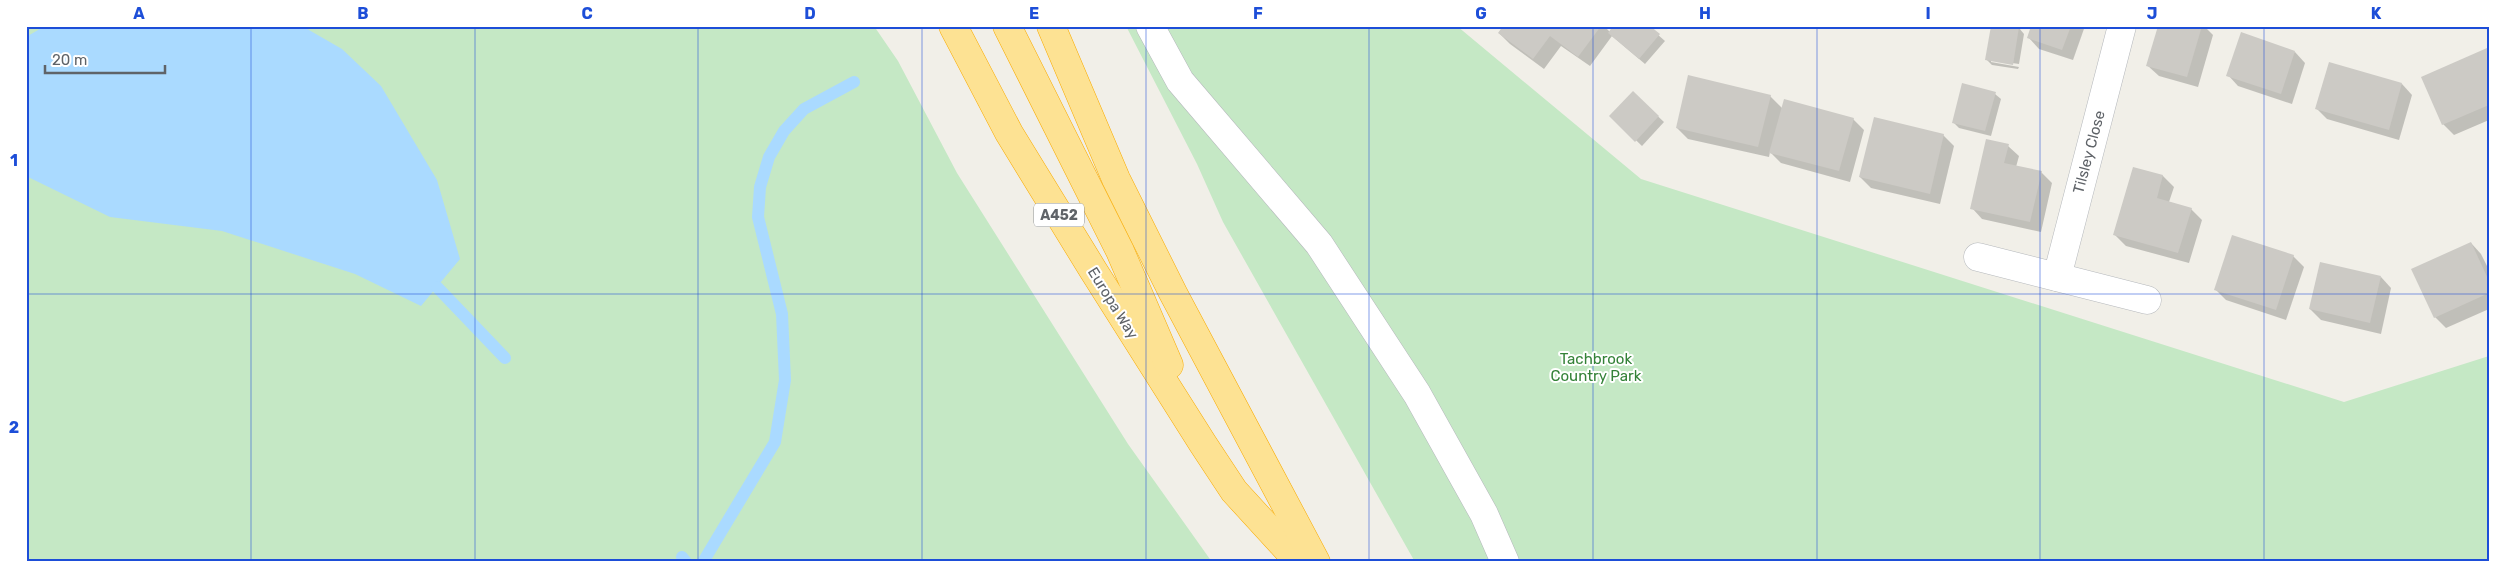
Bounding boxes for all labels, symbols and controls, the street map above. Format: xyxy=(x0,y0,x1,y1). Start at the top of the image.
text: A xyxy=(133,4,145,23)
text: B xyxy=(357,4,369,23)
text: C xyxy=(581,4,593,23)
text: D xyxy=(804,4,816,23)
text: E xyxy=(1029,4,1039,23)
text: F xyxy=(1253,4,1263,23)
text: G xyxy=(1475,4,1487,23)
text: H xyxy=(1699,4,1711,23)
text: I xyxy=(1925,4,1931,23)
text: J xyxy=(2147,4,2157,23)
text: K xyxy=(2371,4,2382,23)
scale bar xyxy=(45,42,165,74)
text: 20 m xyxy=(52,51,87,69)
street label: Tilsley Close xyxy=(2069,109,2109,195)
text: 1 xyxy=(10,151,18,170)
road number: A452 xyxy=(1034,204,1084,226)
street label: Europa Way xyxy=(1084,264,1142,342)
park label: Tachbrook Country Park xyxy=(1551,350,1642,385)
text: 2 xyxy=(9,418,19,437)

